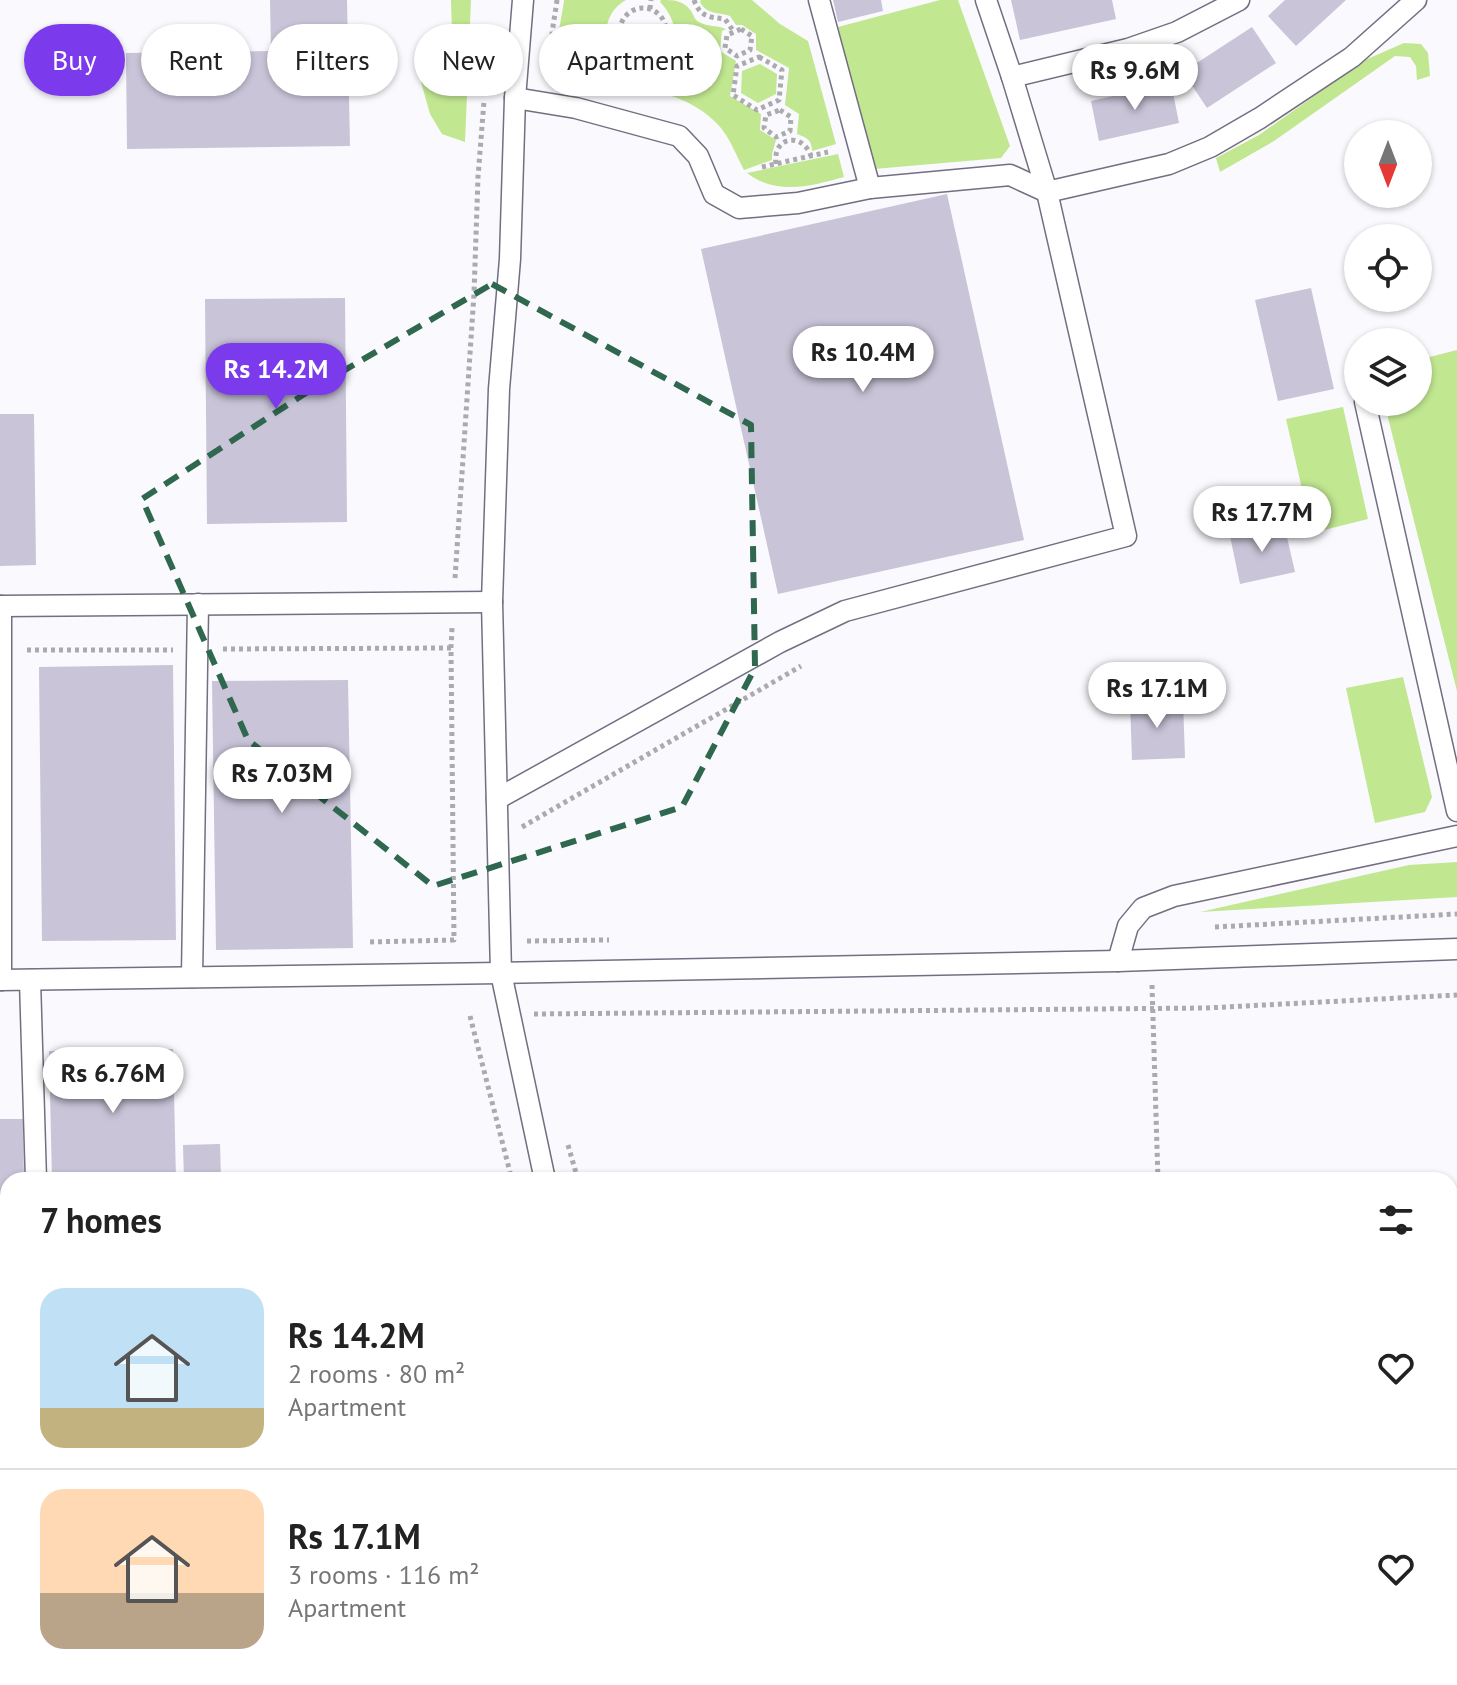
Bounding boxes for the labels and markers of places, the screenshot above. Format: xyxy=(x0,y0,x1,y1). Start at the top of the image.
pin: Rs 9.6M xyxy=(1061,44,1209,112)
pin: Rs 10.4M xyxy=(780,326,946,394)
pin: Rs 14.2M xyxy=(193,343,359,411)
pin: Rs 17.7M xyxy=(1179,486,1345,554)
pin: Rs 17.1M xyxy=(1074,662,1240,730)
pin: Rs 7.03M xyxy=(199,747,365,815)
pin: Rs 6.76M xyxy=(30,1047,196,1115)

